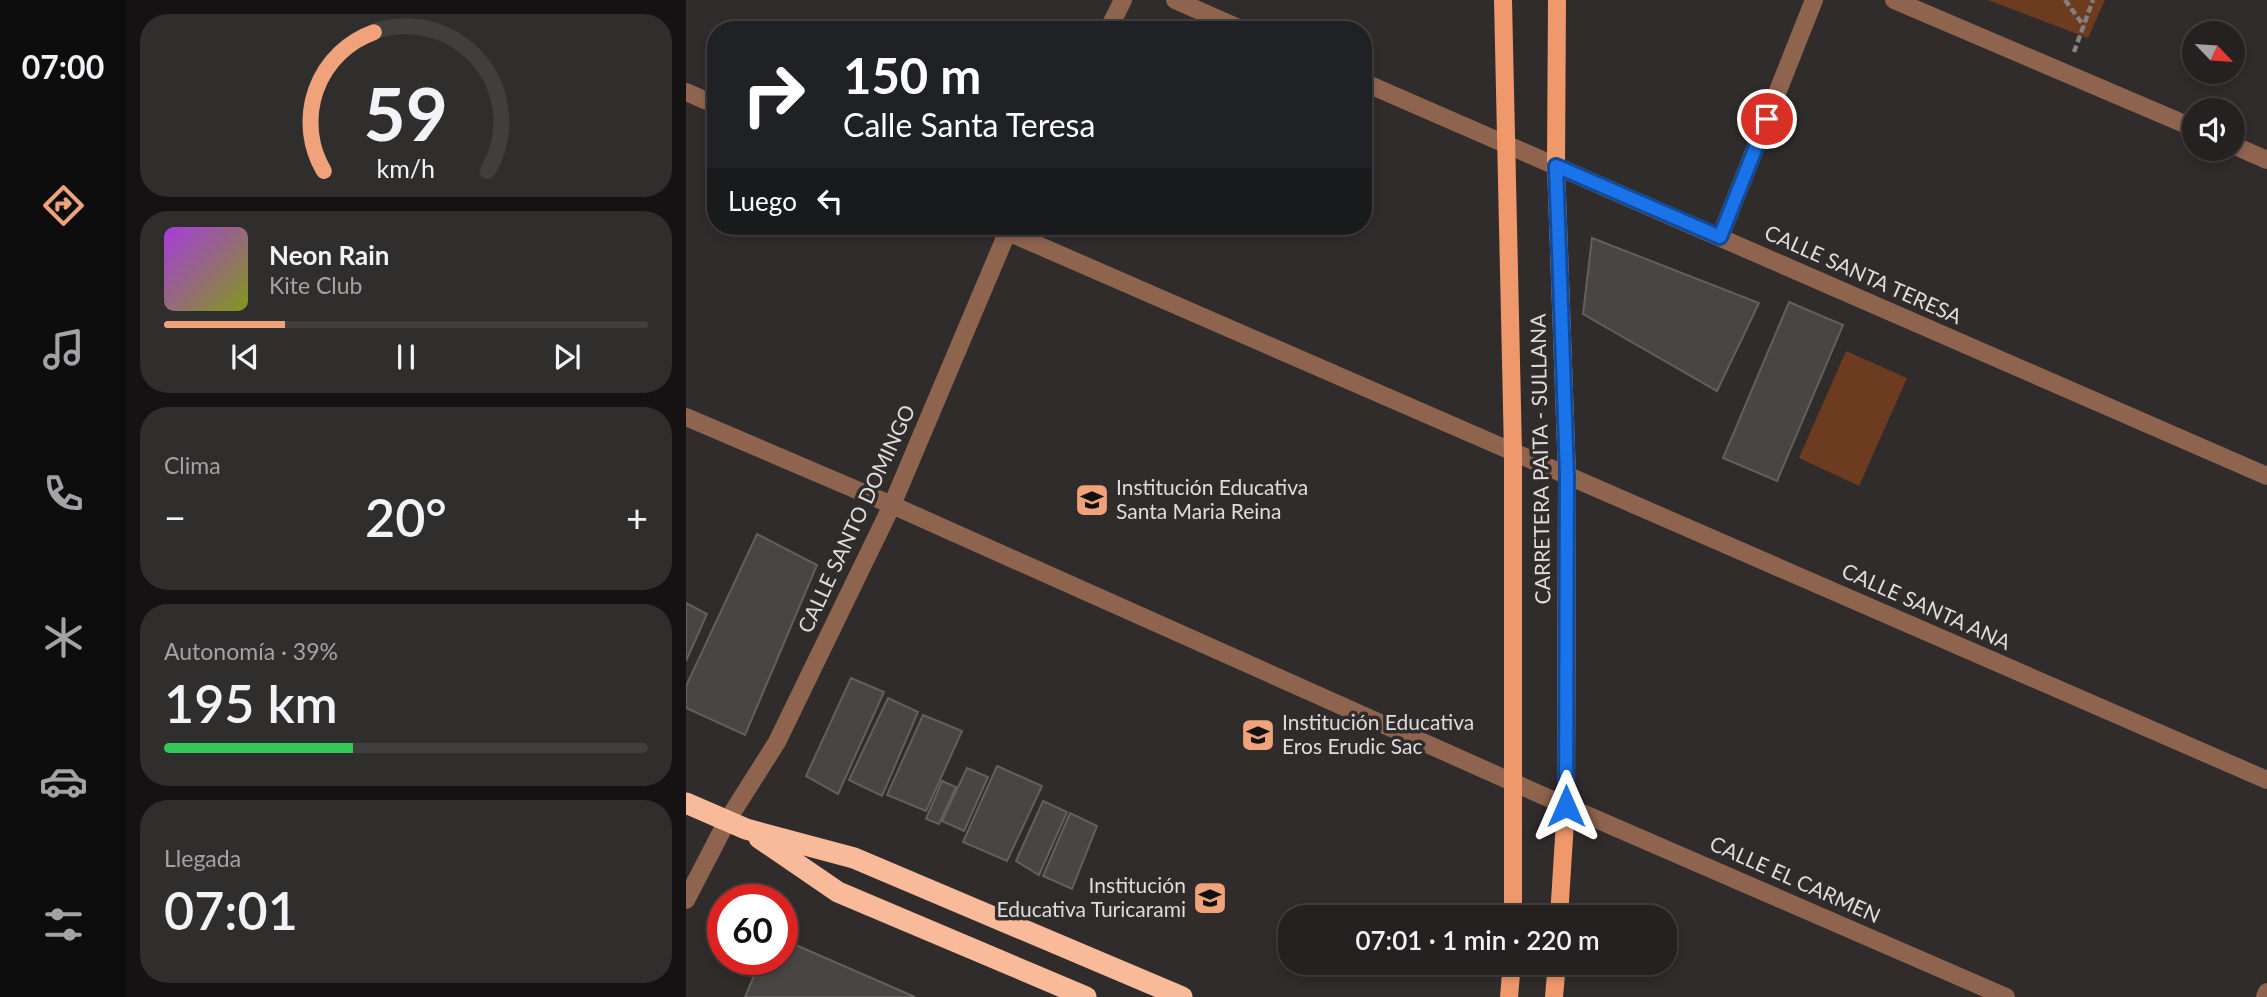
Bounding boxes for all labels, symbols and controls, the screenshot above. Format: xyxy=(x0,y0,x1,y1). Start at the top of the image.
north arrow xyxy=(2182,21,2245,84)
map controls xyxy=(2182,21,2245,161)
text: 150 m xyxy=(843,46,981,104)
text: 07:00 xyxy=(22,47,104,86)
icon: right xyxy=(728,49,819,140)
text: 59 xyxy=(364,70,448,158)
pin xyxy=(1737,89,1797,149)
button: sound xyxy=(2182,98,2245,161)
icon: arrive xyxy=(1748,100,1786,138)
text: Calle Santa Teresa xyxy=(843,105,1095,144)
text: km/h xyxy=(377,153,435,183)
icon: directions xyxy=(39,181,88,230)
icon: left xyxy=(811,182,849,220)
text: Luego xyxy=(728,185,797,217)
street label: CALLE SANTA TERESA xyxy=(1761,219,1967,329)
text: Neon Rain xyxy=(269,239,389,271)
text: Kite Club xyxy=(269,271,362,299)
street label: CARRETERA PAITA - SULLANA xyxy=(1524,313,1555,605)
icon: music xyxy=(39,325,88,374)
icon: previous xyxy=(226,338,264,376)
icon: pause xyxy=(387,338,425,376)
icon: next xyxy=(548,338,586,376)
street label: CALLE SANTO DOMINGO xyxy=(792,400,920,636)
text: Clima xyxy=(164,451,221,479)
icon: phone xyxy=(39,469,88,518)
place label: Institución Educativa Santa Maria Reina xyxy=(1116,474,1308,523)
school or university icon: Institución Educativa Santa Maria Reina xyxy=(1073,481,1111,519)
text: 20° xyxy=(365,486,447,548)
text: − xyxy=(164,494,186,540)
text: + xyxy=(626,494,648,540)
street label: CALLE SANTA ANA xyxy=(1838,557,2016,654)
icon: climate xyxy=(39,613,88,662)
text: Autonomía · 39% xyxy=(164,637,338,665)
text: 195 km xyxy=(164,672,338,734)
place label: Institución Educativa Eros Erudic Sac xyxy=(1282,709,1474,758)
school or university icon: Institución Educativa Eros Erudic Sac xyxy=(1239,716,1277,754)
icon: car xyxy=(39,757,88,806)
position arrow xyxy=(1529,769,1603,843)
street label: CALLE EL CARMEN xyxy=(1706,830,1885,927)
text: Llegada xyxy=(164,844,241,872)
place label: Institución Educativa Turicarami xyxy=(997,872,1186,921)
text: 07:01 xyxy=(164,879,298,941)
school or university icon: Institución Educativa Turicarami xyxy=(1191,879,1229,917)
speed limit sign: 60 xyxy=(707,884,798,975)
icon: filters xyxy=(39,900,88,949)
text: 07:01 · 1 min · 220 m xyxy=(1355,924,1600,956)

